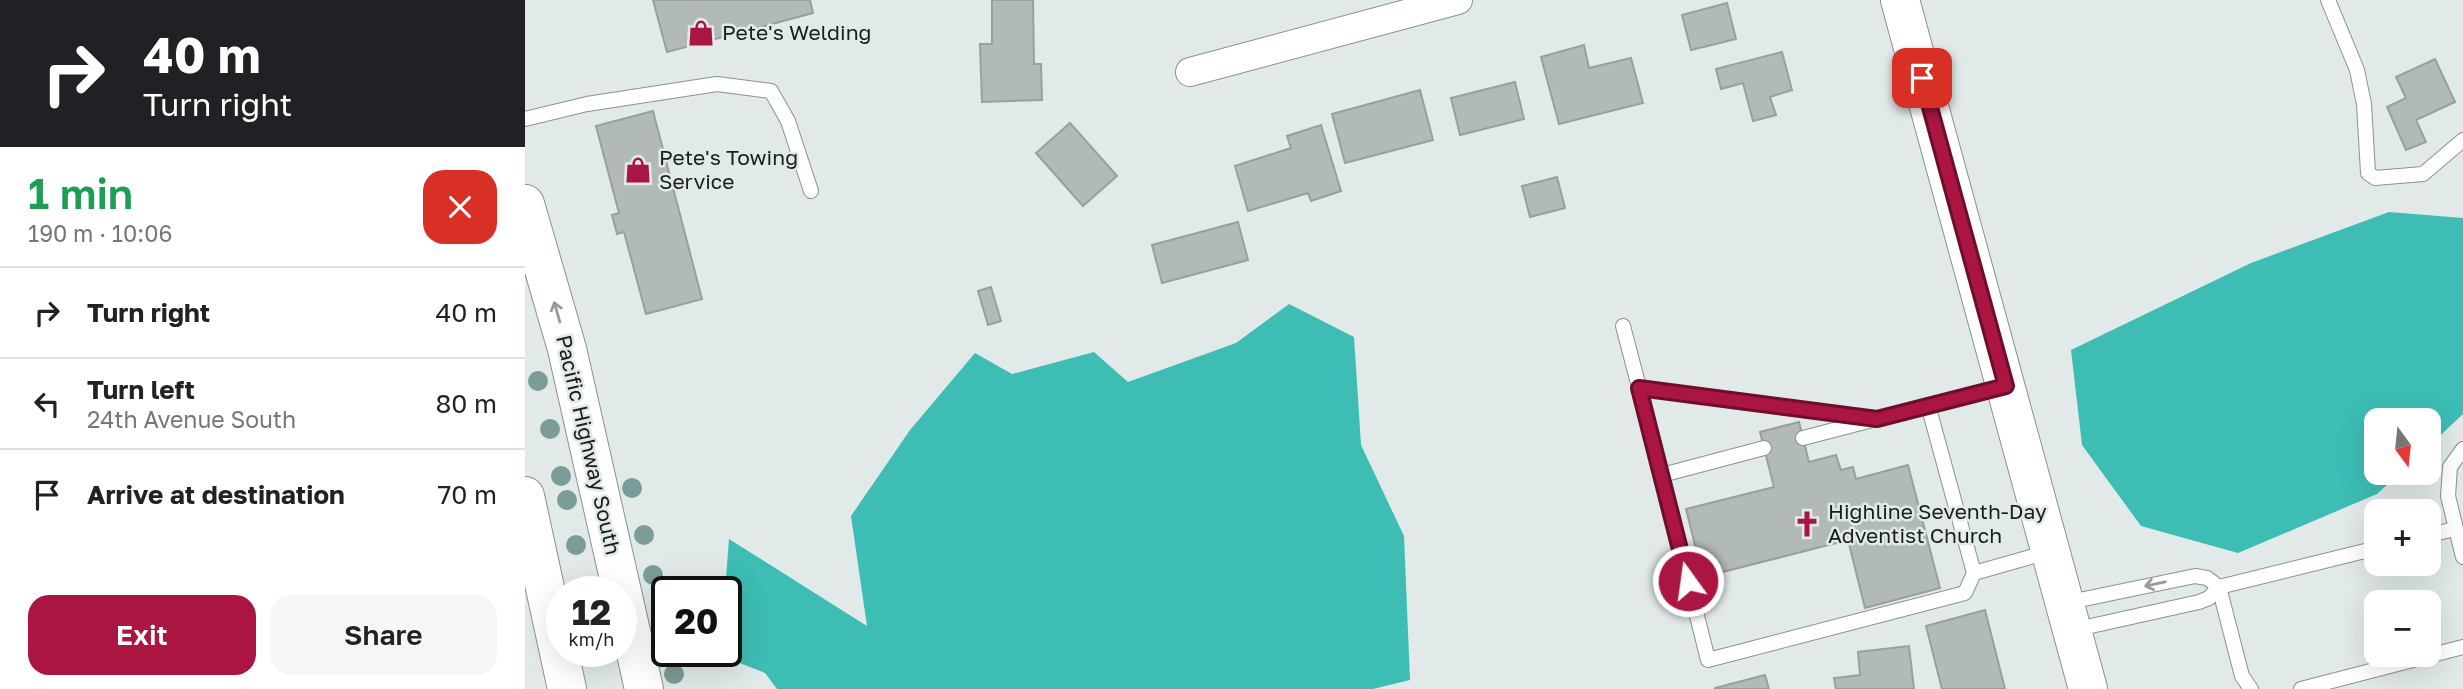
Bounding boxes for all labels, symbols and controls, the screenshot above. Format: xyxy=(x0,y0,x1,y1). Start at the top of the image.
shop icon: Pete's Welding xyxy=(686,18,716,48)
place label: Pete's Welding xyxy=(722,19,871,45)
text: 40 m xyxy=(143,25,261,84)
icon: right xyxy=(28,28,119,119)
pin xyxy=(1892,48,1952,108)
icon: arrive xyxy=(1903,59,1941,97)
text: Turn right xyxy=(143,85,292,123)
place label: Pete's Towing Service xyxy=(659,144,798,194)
shop icon: Pete's Towing Service xyxy=(623,155,653,185)
text: 1 min xyxy=(28,168,133,218)
button: close xyxy=(423,170,497,244)
text: 190 m · 10:06 xyxy=(28,219,172,247)
icon: right xyxy=(28,294,66,332)
text: Turn right xyxy=(87,297,210,328)
text: 40 m xyxy=(436,297,497,328)
one-way arrow xyxy=(549,302,562,324)
street label: Pacific Highway South xyxy=(551,332,627,557)
text: Turn left xyxy=(87,374,195,405)
icon: left xyxy=(28,385,66,423)
text: 80 m xyxy=(436,388,497,419)
text: 24th Avenue South xyxy=(87,405,296,433)
north arrow xyxy=(2364,408,2441,485)
map controls xyxy=(2364,408,2441,667)
icon: arrive xyxy=(28,476,66,514)
text: Arrive at destination xyxy=(87,479,345,510)
text: 70 m xyxy=(438,479,497,510)
place label: Highline Seventh-Day Adventist Church xyxy=(1828,498,2047,548)
button: + xyxy=(2364,499,2441,576)
church icon: Highline Seventh-Day Adventist Church xyxy=(1792,509,1822,539)
position arrow xyxy=(1651,544,1725,618)
speed limit sign: 20 xyxy=(651,576,742,667)
one-way arrow xyxy=(2144,578,2166,591)
button: − xyxy=(2364,590,2441,667)
text: 12 xyxy=(572,591,611,633)
button: Exit xyxy=(28,595,256,675)
button: Share xyxy=(270,595,497,675)
text: km/h xyxy=(569,628,614,650)

